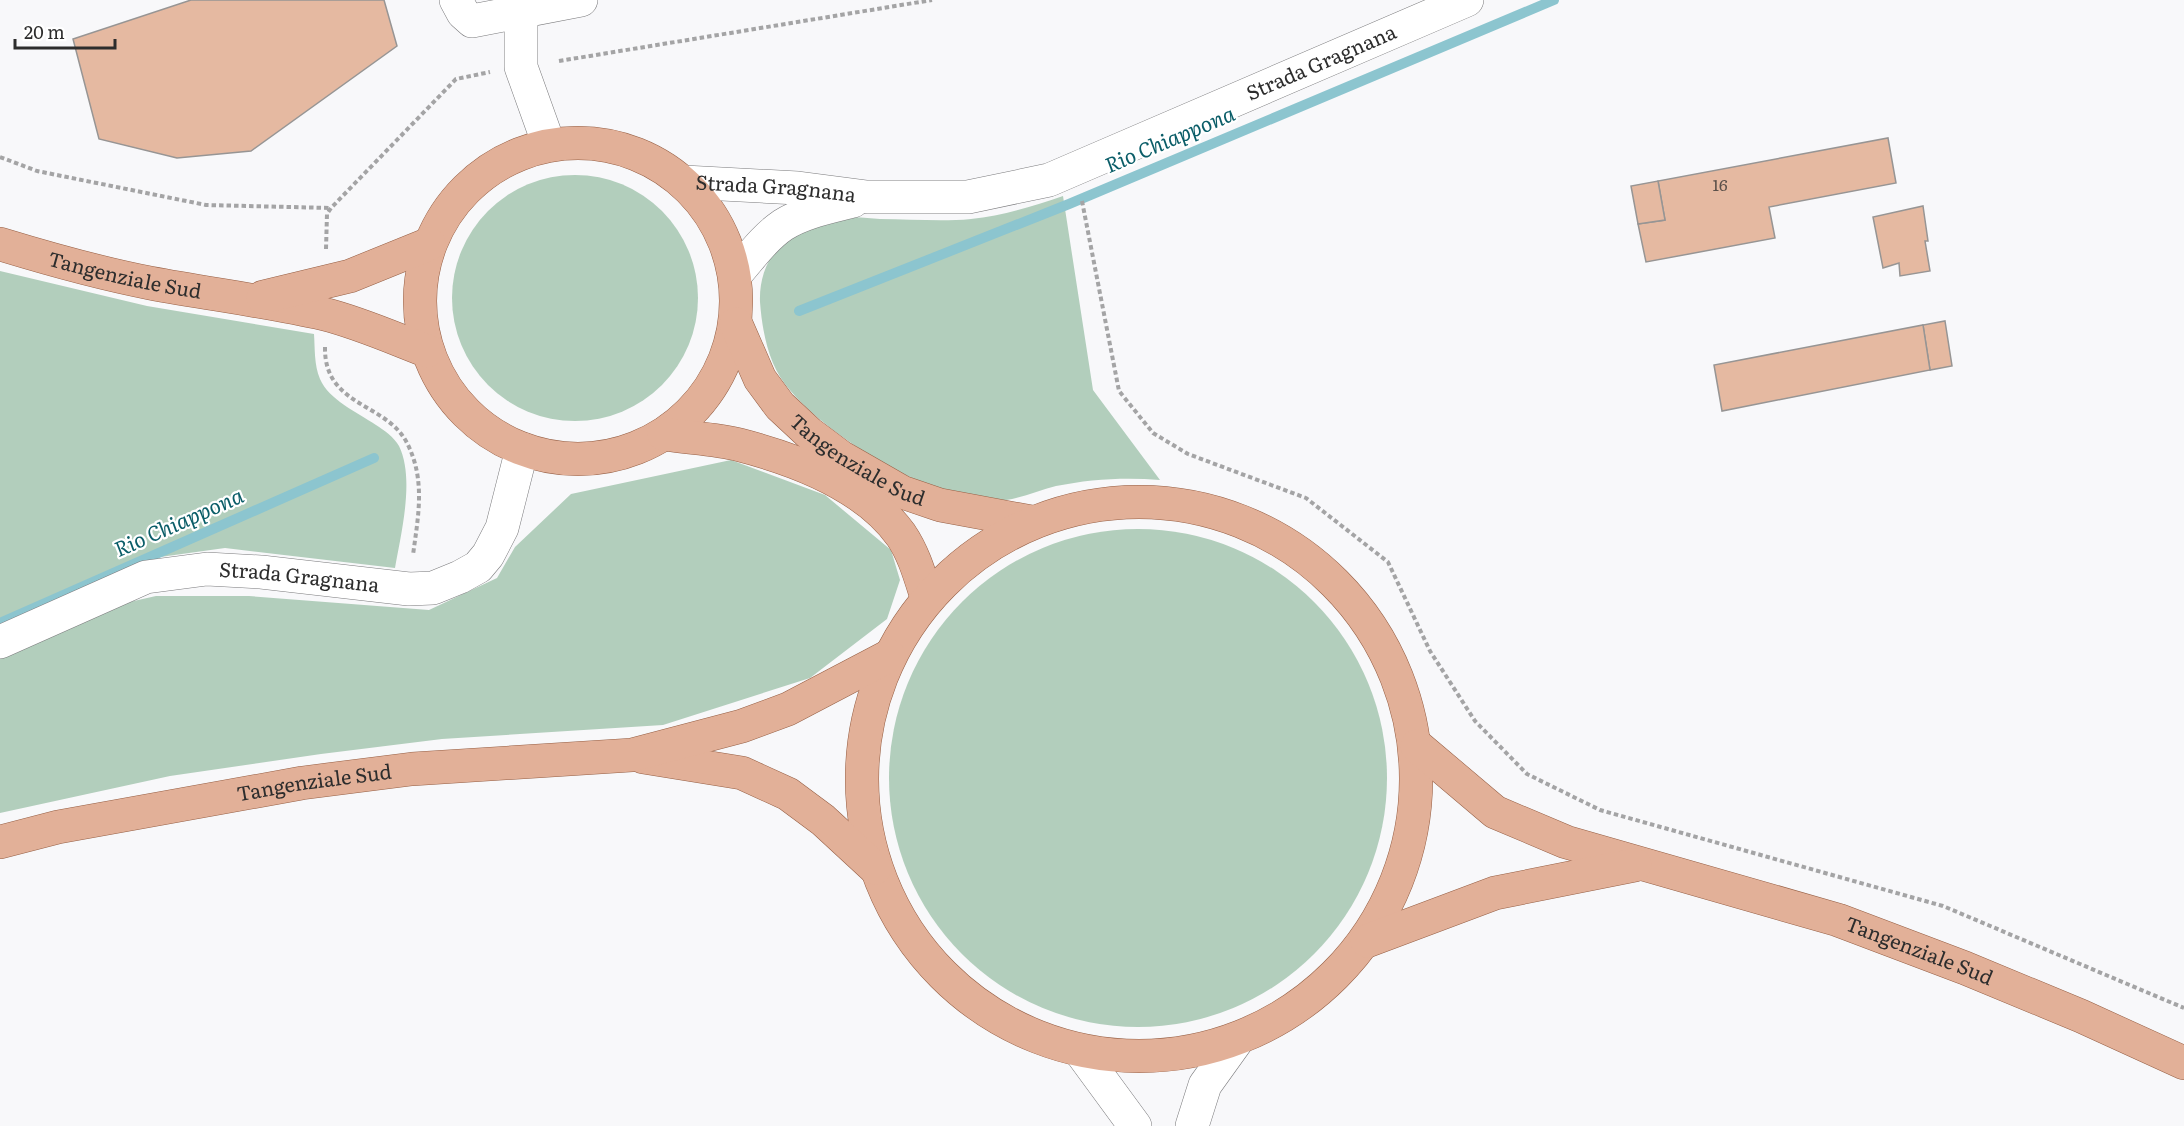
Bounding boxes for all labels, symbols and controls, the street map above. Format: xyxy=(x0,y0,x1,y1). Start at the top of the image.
scale bar xyxy=(15,12,116,50)
street label: Strada Gragnana xyxy=(1241,15,1401,107)
text: 20 m xyxy=(24,18,65,45)
water label: Rio Chiappona xyxy=(1099,96,1239,179)
street label: Strada Gragnana xyxy=(695,166,858,208)
house number: 16 xyxy=(1712,172,1728,196)
street label: Tangenziale Sud xyxy=(45,242,204,305)
street label: Tangenziale Sud xyxy=(784,405,930,512)
water label: Rio Chiappona xyxy=(108,478,248,563)
street label: Strada Gragnana xyxy=(218,553,381,599)
street label: Tangenziale Sud xyxy=(234,755,393,807)
street label: Tangenziale Sud xyxy=(1842,907,1998,991)

